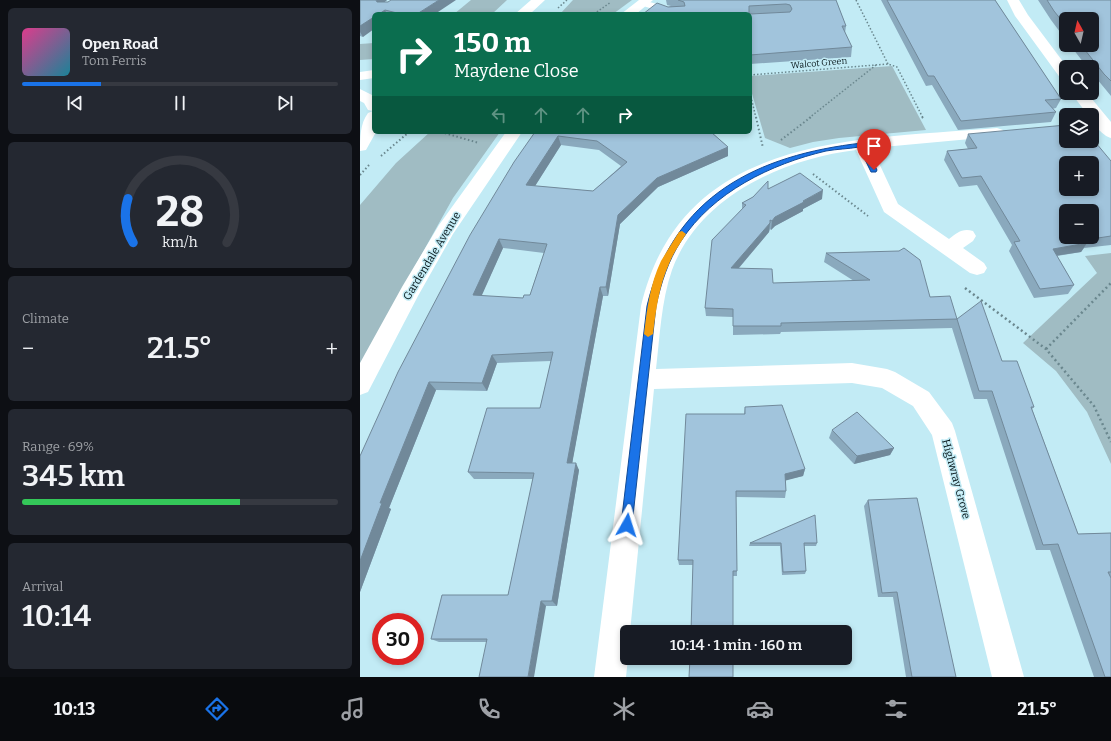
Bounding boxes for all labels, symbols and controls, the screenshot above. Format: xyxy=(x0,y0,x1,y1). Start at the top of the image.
north arrow xyxy=(1059,12,1099,52)
map controls xyxy=(1059,12,1099,244)
text: 150 m xyxy=(454,26,531,59)
icon: right xyxy=(388,28,440,80)
text: Open Road xyxy=(82,35,158,53)
text: Tom Ferris xyxy=(82,53,146,68)
street label: Walcot Green xyxy=(790,56,848,70)
text: Maydene Close xyxy=(454,60,579,82)
button: search xyxy=(1059,60,1099,100)
icon: previous xyxy=(64,92,86,114)
icon: pause xyxy=(169,92,191,114)
icon: next xyxy=(274,92,296,114)
icon: left xyxy=(488,104,510,126)
icon: ahead xyxy=(530,104,552,126)
icon: ahead xyxy=(572,104,594,126)
icon: right xyxy=(614,104,636,126)
button: layers xyxy=(1059,108,1099,148)
pin xyxy=(857,129,891,170)
icon: arrive xyxy=(863,135,885,157)
button: + xyxy=(1059,156,1099,196)
text: 28 xyxy=(156,186,204,236)
button: − xyxy=(1059,204,1099,244)
street label: Gardendale Avenue xyxy=(401,210,463,302)
text: km/h xyxy=(162,233,198,250)
text: Climate xyxy=(22,311,69,326)
text: 21.5° xyxy=(147,330,213,366)
text: − xyxy=(22,335,34,362)
text: + xyxy=(325,335,338,362)
street label: Highwray Grove xyxy=(939,438,973,520)
text: Range · 69% xyxy=(22,439,94,454)
text: 345 km xyxy=(22,458,125,494)
position arrow xyxy=(606,504,648,546)
text: Arrival xyxy=(22,579,63,594)
text: 10:14 xyxy=(22,598,91,634)
speed limit sign: 30 xyxy=(372,613,424,665)
text: 10:14 · 1 min · 160 m xyxy=(670,636,802,654)
icon: directions xyxy=(203,695,231,723)
icon: music xyxy=(339,695,367,723)
icon: phone xyxy=(475,695,503,723)
icon: climate xyxy=(610,695,638,723)
icon: car xyxy=(746,695,774,723)
icon: filters xyxy=(882,695,910,723)
text: 10:13 xyxy=(54,698,95,720)
text: 21.5° xyxy=(1017,698,1057,720)

